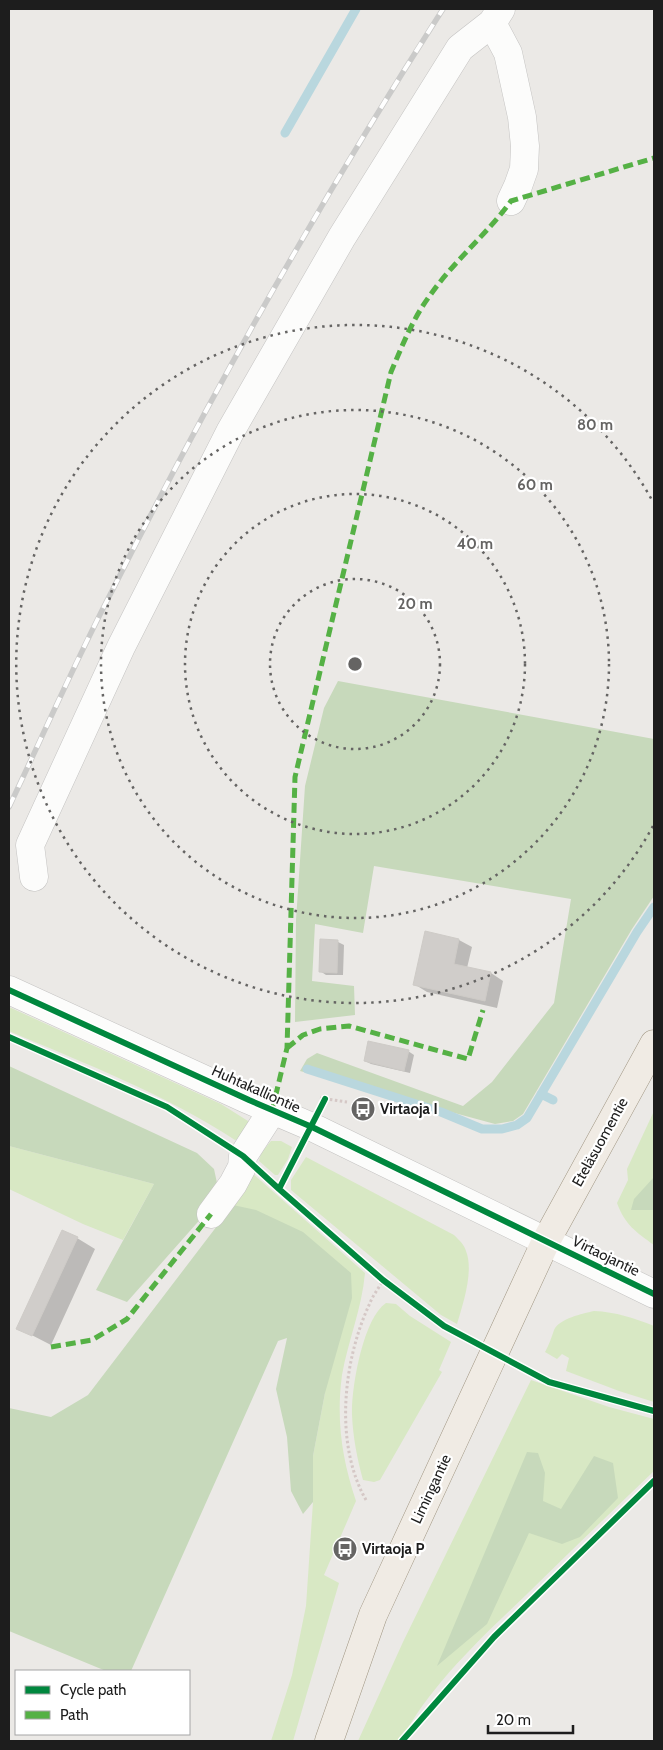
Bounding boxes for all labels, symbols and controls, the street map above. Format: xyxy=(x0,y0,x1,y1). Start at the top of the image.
text: 80 m xyxy=(577,416,613,434)
text: 60 m xyxy=(517,476,553,494)
text: 40 m xyxy=(457,535,493,553)
text: 20 m xyxy=(398,595,432,613)
centre of rings xyxy=(346,655,364,673)
street label: Huhtakalliontie xyxy=(209,1061,303,1117)
street label: Eteläsuomentie xyxy=(568,1094,632,1190)
bus stop icon: Virtaoja I xyxy=(350,1096,376,1122)
place label: Virtaoja I xyxy=(380,1100,438,1118)
street label: Virtaojantie xyxy=(569,1232,643,1280)
street label: Limingantie xyxy=(407,1451,455,1526)
bus stop icon: Virtaoja P xyxy=(332,1536,358,1562)
place label: Virtaoja P xyxy=(362,1540,424,1558)
legend xyxy=(15,1670,190,1735)
text: Cycle path xyxy=(60,1681,126,1699)
scale bar xyxy=(488,1702,573,1734)
text: Path xyxy=(60,1706,89,1724)
text: 20 m xyxy=(496,1711,531,1729)

